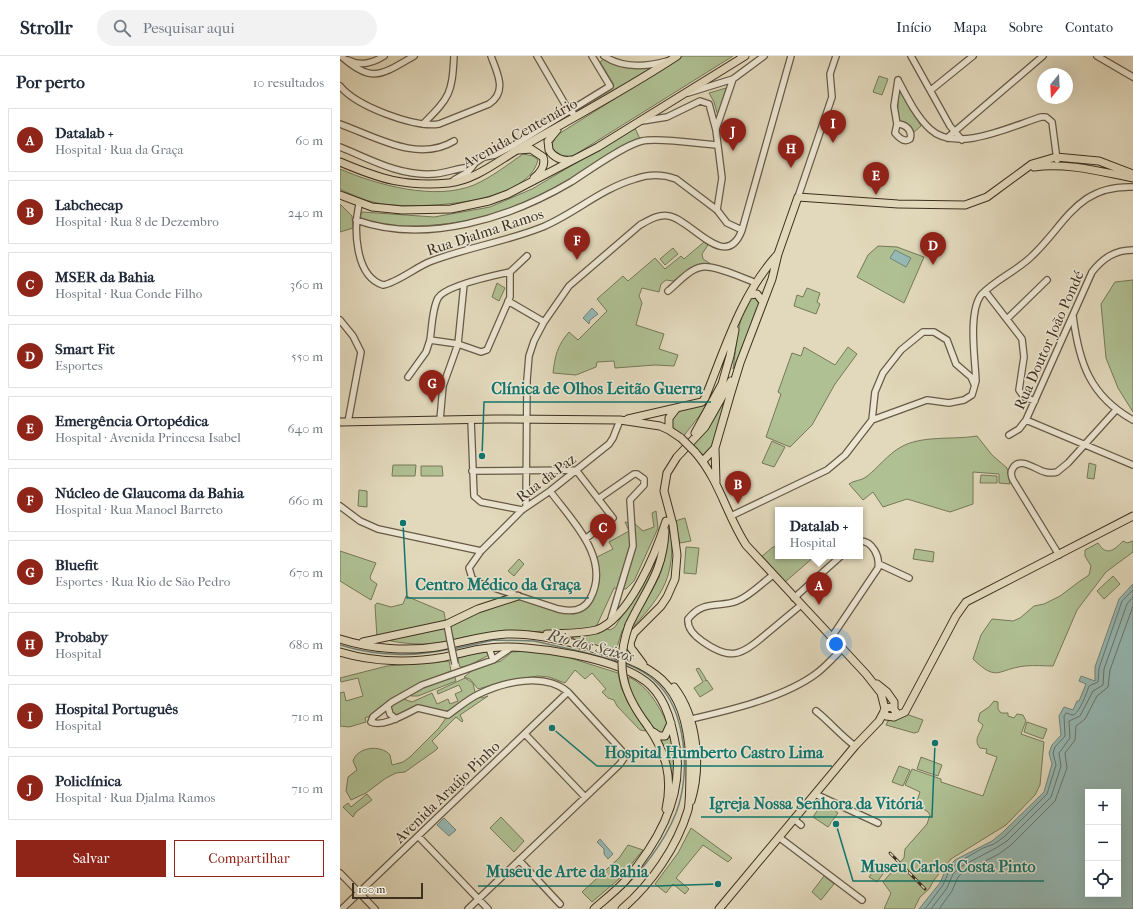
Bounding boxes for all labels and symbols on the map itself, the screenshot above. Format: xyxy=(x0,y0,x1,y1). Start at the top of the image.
north arrow xyxy=(1037,68,1073,104)
street label: Avenida Centenário xyxy=(459,94,581,172)
pin: I xyxy=(820,110,846,143)
pin: J xyxy=(720,118,746,151)
pin: H xyxy=(778,135,804,168)
pin: E xyxy=(863,162,889,195)
street label: Rua Djalma Ramos xyxy=(424,204,546,259)
pin: F xyxy=(564,227,590,260)
pin: D xyxy=(920,232,946,265)
street label: Rua Doutor João Pondé xyxy=(1010,267,1088,412)
pin: G xyxy=(419,370,445,403)
callout: Clínica de Olhos Leitão Guerra xyxy=(484,374,711,402)
text: Clínica de Olhos Leitão Guerra xyxy=(491,379,703,398)
street label: Rua da Paz xyxy=(513,450,580,506)
pin: B xyxy=(725,471,751,504)
pin: C xyxy=(590,514,616,547)
callout: Centro Médico da Graça xyxy=(407,570,589,598)
pin: A xyxy=(806,572,832,605)
text: Centro Médico da Graça xyxy=(415,575,581,595)
water label: Rio dos Seixos xyxy=(545,625,637,666)
your location xyxy=(826,634,846,654)
street label: Avenida Araújo Pinho xyxy=(390,737,504,848)
callout: Hospital Humberto Castro Lima xyxy=(597,738,832,766)
text: Hospital Humberto Castro Lima xyxy=(605,743,824,763)
callout: Igreja Nossa Senhora da Vitória xyxy=(701,789,932,817)
text: Igreja Nossa Senhora da Vitória xyxy=(709,794,924,814)
callout: Museu Carlos Costa Pinto xyxy=(853,853,1044,881)
text: Museu Carlos Costa Pinto xyxy=(859,857,1036,876)
callout: Museu de Arte da Bahia xyxy=(478,858,657,886)
text: Museu de Arte da Bahia xyxy=(485,862,649,881)
scale bar xyxy=(352,881,423,900)

